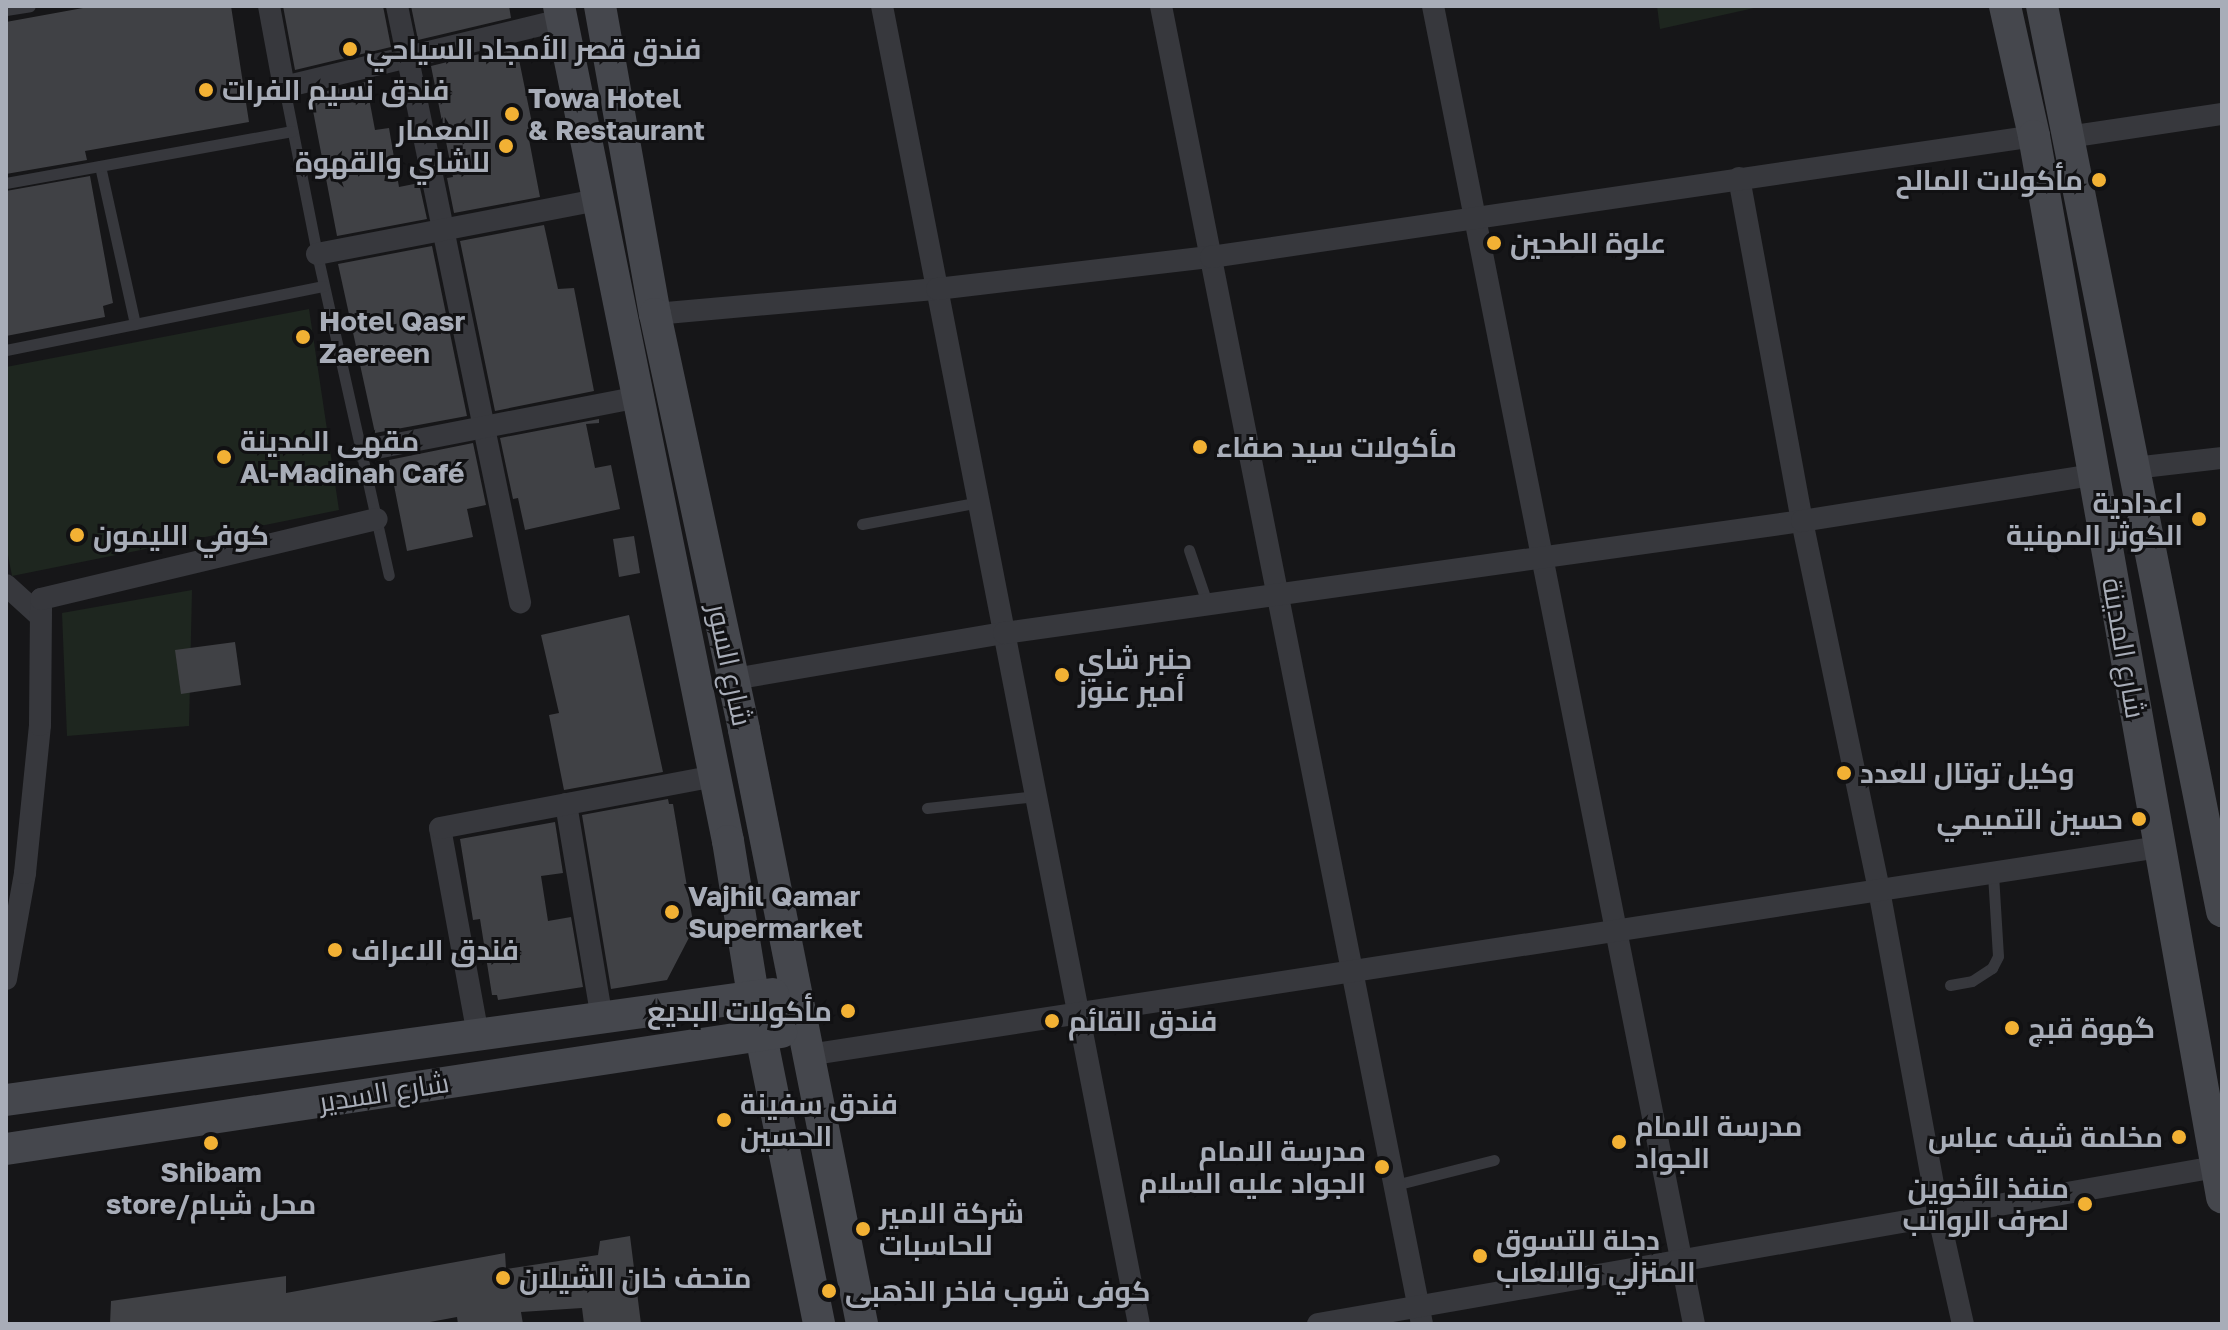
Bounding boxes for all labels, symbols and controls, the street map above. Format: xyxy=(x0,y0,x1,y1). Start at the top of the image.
place label: فندق قصر الأمجاد السياحي xyxy=(366,32,701,66)
marker: فندق قصر الأمجاد السياحي xyxy=(341,40,359,58)
place label: فندق نسيم الفرات xyxy=(222,73,449,107)
marker: فندق نسيم الفرات xyxy=(197,81,215,99)
place label: Towa Hotel & Restaurant xyxy=(528,81,705,147)
marker: Towa Hotel & Restaurant xyxy=(503,105,521,123)
place label: المعمار للشاي والقهوة xyxy=(295,113,490,179)
marker: المعمار للشاي والقهوة xyxy=(497,137,515,155)
place label: مأكولات المالح xyxy=(1896,163,2083,197)
marker: مأكولات المالح xyxy=(2090,171,2108,189)
place label: علوة الطحين xyxy=(1510,226,1666,260)
marker: علوة الطحين xyxy=(1485,234,1503,252)
place label: Hotel Qasr Zaereen xyxy=(319,304,465,370)
marker: Hotel Qasr Zaereen xyxy=(294,328,312,346)
place label: مقهى المدينة Al-Madinah Café xyxy=(240,424,465,490)
place label: مأكولات سيد صفاء xyxy=(1216,430,1457,464)
marker: مأكولات سيد صفاء xyxy=(1191,438,1209,456)
marker: مقهى المدينة Al-Madinah Café xyxy=(215,448,233,466)
place label: اعدادية الكوثر المهنية xyxy=(2006,486,2183,552)
marker: اعدادية الكوثر المهنية xyxy=(2190,510,2208,528)
place label: كوفي الليمون xyxy=(93,518,269,552)
marker: كوفي الليمون xyxy=(68,526,86,544)
street label: شارع المدينة xyxy=(2095,575,2153,721)
street label: شارع السور xyxy=(701,601,759,729)
place label: جنبر شاي أمير عنوز xyxy=(1078,642,1192,708)
marker: جنبر شاي أمير عنوز xyxy=(1053,666,1071,684)
place label: وكيل توتال للعدد xyxy=(1860,756,2075,790)
marker: وكيل توتال للعدد xyxy=(1835,764,1853,782)
place label: حسين التميمي xyxy=(1936,802,2123,836)
marker: حسين التميمي xyxy=(2130,810,2148,828)
place label: Vajhil Qamar Supermarket xyxy=(688,879,863,945)
marker: Vajhil Qamar Supermarket xyxy=(663,903,681,921)
place label: فندق الاعراف xyxy=(351,933,519,967)
marker: فندق الاعراف xyxy=(326,941,344,959)
place label: مأكولات البديع xyxy=(647,994,832,1028)
marker: مأكولات البديع xyxy=(839,1002,857,1020)
place label: فندق القائم xyxy=(1068,1004,1217,1038)
place label: گهوة قبچ xyxy=(2028,1011,2155,1045)
marker: فندق القائم xyxy=(1043,1012,1061,1030)
marker: گهوة قبچ xyxy=(2003,1019,2021,1037)
street label: شارع السدير xyxy=(316,1065,452,1119)
place label: فندق سفينة الحسين xyxy=(740,1087,898,1153)
place label: مدرسة الامام الجواد xyxy=(1635,1109,1802,1175)
marker: فندق سفينة الحسين xyxy=(715,1111,733,1129)
place label: مخلمة شيف عباس xyxy=(1928,1120,2163,1154)
marker: مخلمة شيف عباس xyxy=(2170,1128,2188,1146)
marker: مدرسة الامام الجواد xyxy=(1610,1133,1628,1151)
marker: Shibam store/محل شبام xyxy=(202,1134,220,1152)
place label: مدرسة الامام الجواد عليه السلام xyxy=(1139,1134,1366,1200)
place label: Shibam store/محل شبام xyxy=(106,1155,316,1221)
marker: مدرسة الامام الجواد عليه السلام xyxy=(1373,1158,1391,1176)
place label: منفذ الأخوين لصرف الرواتب xyxy=(1902,1171,2069,1237)
marker: منفذ الأخوين لصرف الرواتب xyxy=(2076,1195,2094,1213)
place label: شركة الامير للحاسبات xyxy=(879,1196,1024,1262)
marker: شركة الامير للحاسبات xyxy=(854,1220,872,1238)
place label: دجلة للتسوق المنزلي والالعاب xyxy=(1496,1223,1696,1289)
marker: دجلة للتسوق المنزلي والالعاب xyxy=(1471,1247,1489,1265)
place label: متحف خان الشيلان xyxy=(519,1261,752,1295)
marker: متحف خان الشيلان xyxy=(494,1269,512,1287)
place label: کوفی شوب فاخر الذهبی xyxy=(845,1274,1150,1308)
marker: کوفی شوب فاخر الذهبی xyxy=(820,1282,838,1300)

